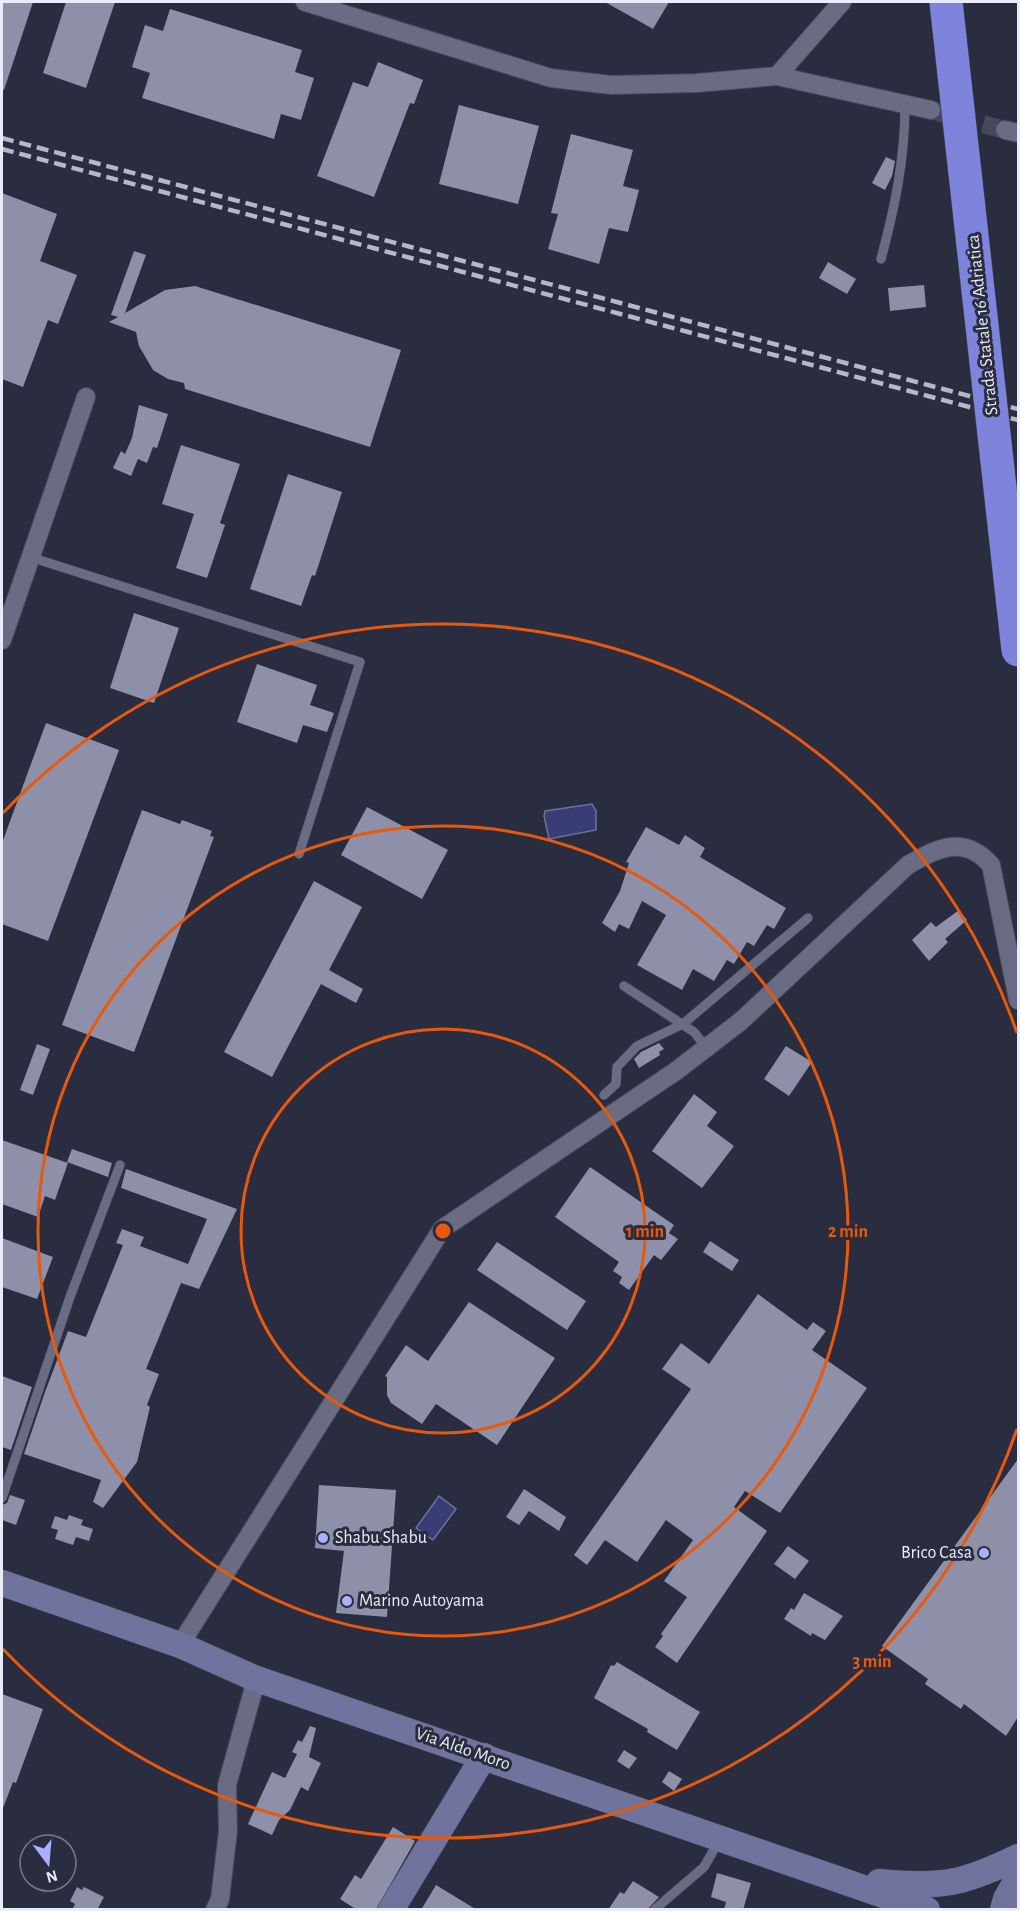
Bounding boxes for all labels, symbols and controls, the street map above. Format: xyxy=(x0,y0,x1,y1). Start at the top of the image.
street label: Strada Statale 16 Adriatica xyxy=(965,234,1001,416)
centre of rings xyxy=(433,1221,453,1241)
text: 1 min xyxy=(626,1223,664,1241)
text: 2 min xyxy=(828,1223,868,1241)
place label: Shabu Shabu xyxy=(335,1529,427,1547)
marker: Shabu Shabu xyxy=(316,1531,330,1545)
place label: Brico Casa xyxy=(901,1544,972,1562)
marker: Brico Casa xyxy=(977,1546,991,1560)
place label: Marino Autoyama xyxy=(359,1592,484,1610)
marker: Marino Autoyama xyxy=(340,1594,354,1608)
text: 3 min xyxy=(852,1653,892,1671)
street label: Via Aldo Moro xyxy=(413,1724,513,1774)
north arrow xyxy=(18,1833,78,1893)
text: N xyxy=(44,1867,59,1886)

